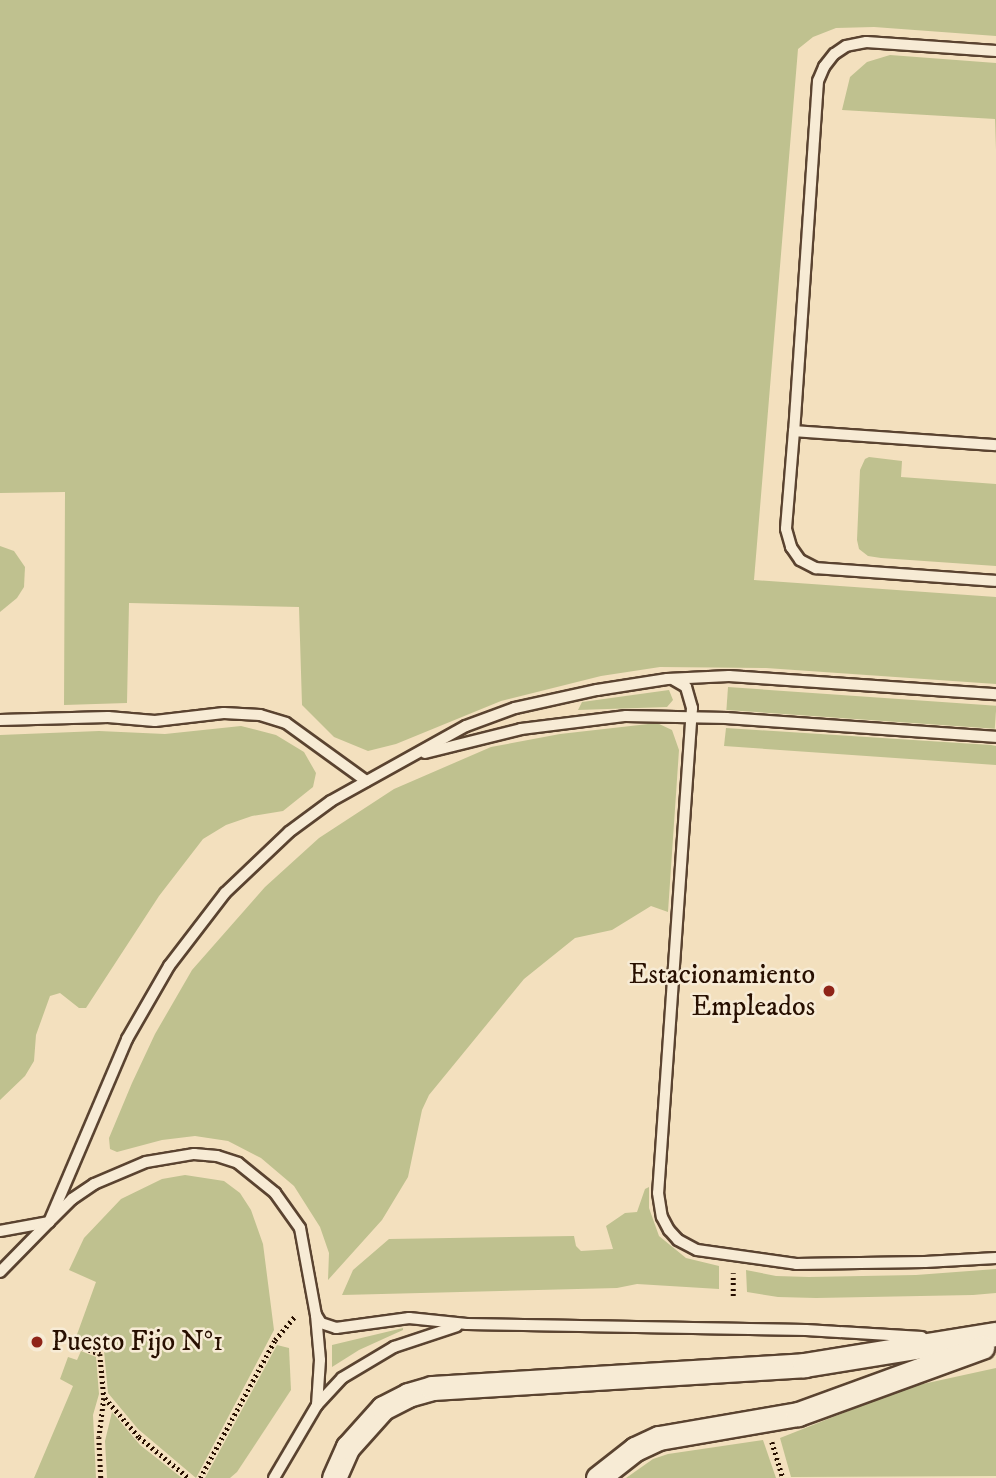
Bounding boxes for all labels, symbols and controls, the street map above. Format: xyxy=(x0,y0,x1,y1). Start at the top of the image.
place label: Estacionamiento Empleados xyxy=(629,958,815,1024)
marker: Estacionamiento Empleados xyxy=(821,983,837,999)
place label: Puesto Fijo N°1 xyxy=(51,1325,223,1359)
marker: Puesto Fijo N°1 xyxy=(29,1334,45,1350)

